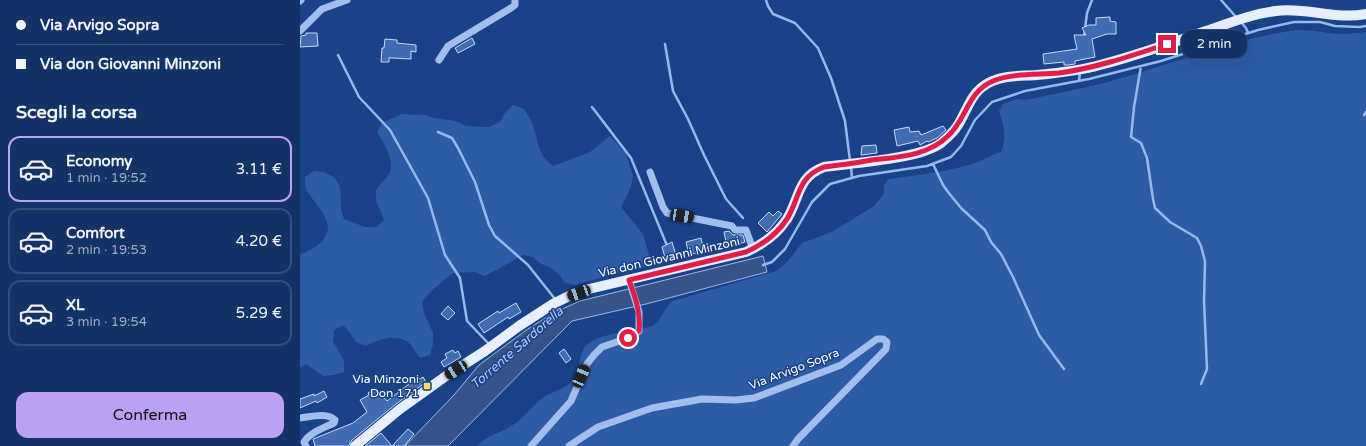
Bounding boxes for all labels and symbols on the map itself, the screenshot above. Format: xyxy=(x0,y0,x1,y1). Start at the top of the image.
callout: 2 min xyxy=(1181,30,1247,58)
route end xyxy=(1158,35,1176,53)
car xyxy=(669,208,695,224)
street label: Via don Giovanni Minzoni xyxy=(597,234,741,280)
car xyxy=(566,283,592,303)
water label: Torrente Sardorella xyxy=(467,303,567,393)
route start xyxy=(619,329,637,347)
street label: Via Arvigo Sopra xyxy=(747,345,841,393)
car xyxy=(443,359,469,381)
car xyxy=(571,363,591,389)
place label: Via Minzoni Don 171 xyxy=(353,372,419,400)
marker: Via Minzoni Don 171 xyxy=(422,381,432,391)

